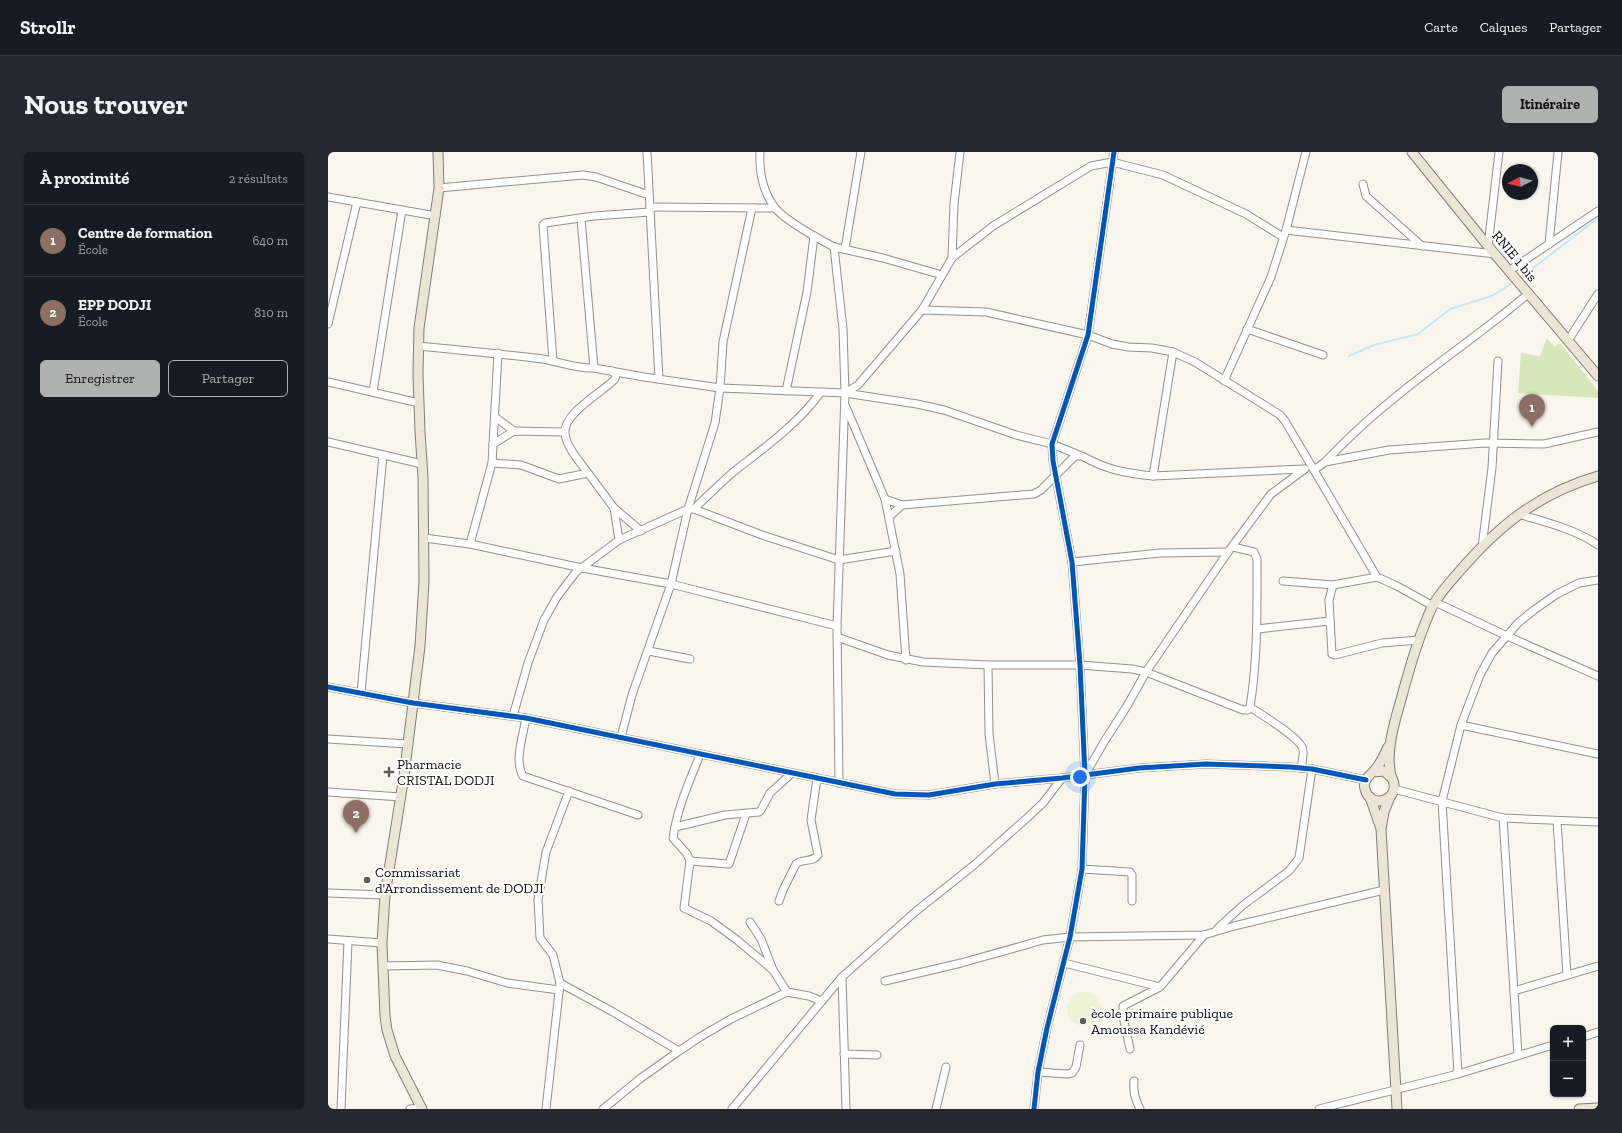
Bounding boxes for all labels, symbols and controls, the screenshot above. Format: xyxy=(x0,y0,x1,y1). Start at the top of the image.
text: Strollr xyxy=(20,16,76,39)
text: Carte xyxy=(1424,19,1458,36)
text: Calques xyxy=(1480,19,1527,36)
text: Partager xyxy=(1549,19,1602,36)
button: Itinéraire xyxy=(1502,86,1598,123)
text: Nous trouver xyxy=(24,88,188,121)
north arrow xyxy=(1502,164,1538,200)
text: À proximité xyxy=(40,168,129,188)
text: 2 résultats xyxy=(229,171,288,186)
text: Centre de formation xyxy=(78,224,212,242)
street label: RNIE 1 bis xyxy=(1489,227,1541,285)
text: 1 xyxy=(50,233,56,248)
text: 640 m xyxy=(252,233,288,248)
text: École xyxy=(78,242,108,257)
text: EPP DODJI xyxy=(78,296,151,314)
text: 2 xyxy=(50,305,56,320)
text: 810 m xyxy=(254,305,288,320)
text: École xyxy=(78,314,108,329)
button: Enregistrer xyxy=(40,360,160,397)
button: Partager xyxy=(168,360,288,397)
pin: 1 xyxy=(1519,394,1545,427)
place label: Pharmacie CRISTAL DODJI xyxy=(397,756,495,789)
marker: Pharmacie CRISTAL DODJI xyxy=(384,767,394,777)
your location xyxy=(1070,767,1090,787)
pin: 2 xyxy=(343,800,369,833)
place label: Commissariat d'Arrondissement de DODJI xyxy=(375,864,544,897)
marker: Commissariat d'Arrondissement de DODJI xyxy=(362,875,372,885)
place label: ècole primaire publique Amoussa Kandévié xyxy=(1091,1005,1234,1038)
marker: ècole primaire publique Amoussa Kandévié xyxy=(1078,1016,1088,1026)
map controls xyxy=(1550,1025,1586,1097)
button: + xyxy=(1550,1025,1586,1061)
button: − xyxy=(1550,1061,1586,1097)

